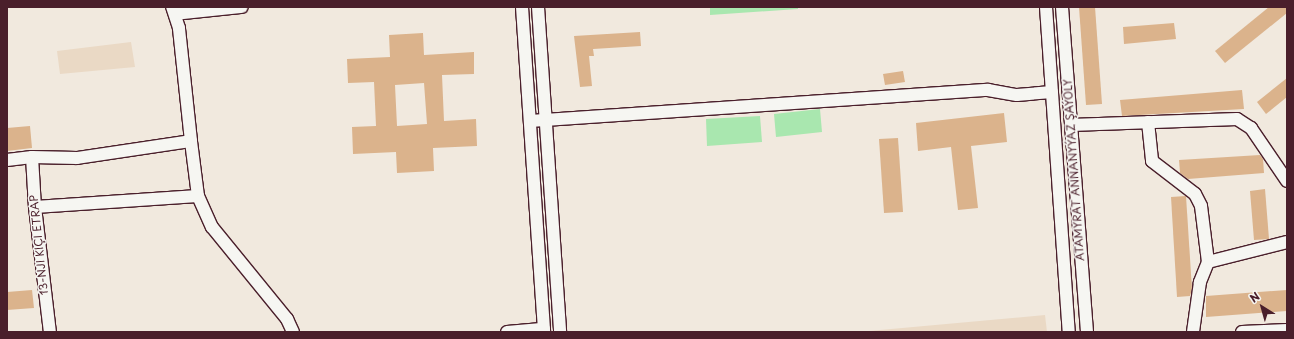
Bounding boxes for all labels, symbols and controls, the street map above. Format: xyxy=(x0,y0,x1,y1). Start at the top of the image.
street label: ATAMYRAT ANNANYÝAZ ŞAÝOLY xyxy=(1061,77,1087,263)
street label: 13-NJI KIÇI ETRAP xyxy=(27,193,51,297)
north arrow xyxy=(1242,287,1282,327)
text: N xyxy=(1246,288,1263,306)

